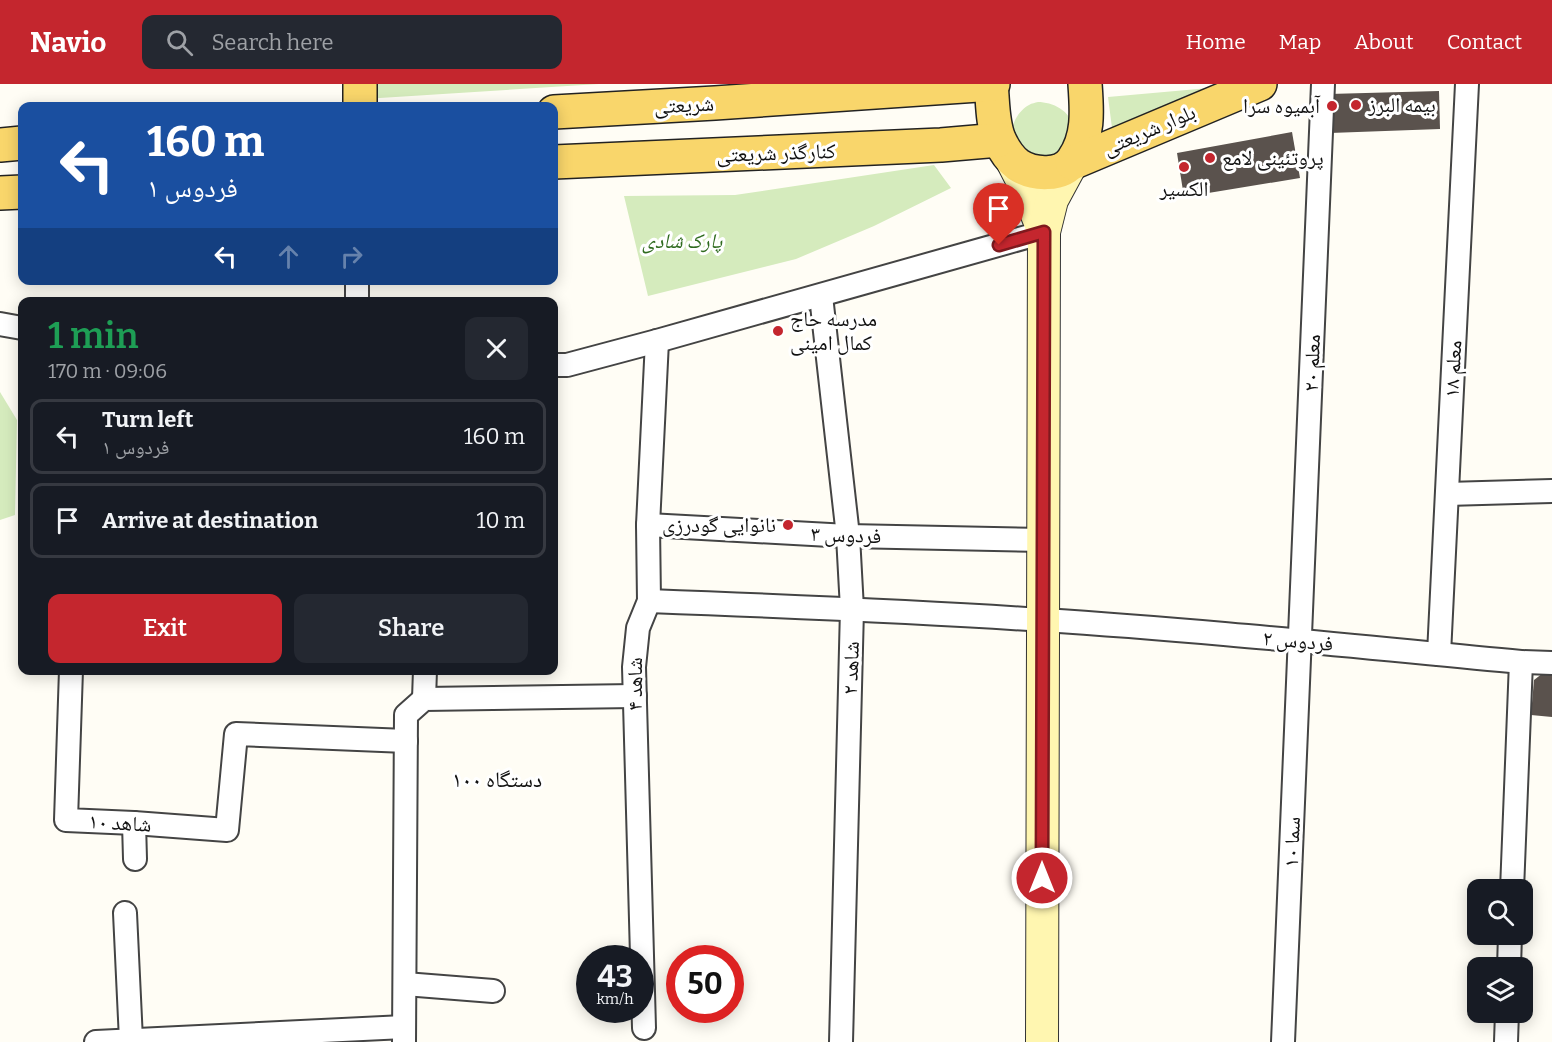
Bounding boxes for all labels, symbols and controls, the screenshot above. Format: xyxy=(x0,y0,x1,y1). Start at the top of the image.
search box xyxy=(142,15,562,69)
text: Navio xyxy=(30,26,106,59)
icon: search xyxy=(163,26,196,59)
text: Search here xyxy=(211,29,334,56)
text: Home xyxy=(1186,29,1246,55)
text: Map xyxy=(1279,29,1321,55)
text: About xyxy=(1354,29,1414,55)
text: Contact xyxy=(1447,29,1522,55)
street label: شریعتی xyxy=(653,90,715,120)
place label: بیمه البرز xyxy=(1367,92,1436,118)
place label: آبمیوه سرا xyxy=(1243,93,1321,119)
marker: بیمه البرز xyxy=(1349,98,1363,112)
street label: بلوار شریعتی xyxy=(1099,99,1199,161)
marker: آبمیوه سرا xyxy=(1325,99,1339,113)
text: 160 m xyxy=(147,117,264,167)
icon: left xyxy=(48,126,126,204)
street label: کنارگذر شریعتی xyxy=(716,138,836,168)
place label: پروتئینی لامع xyxy=(1222,145,1324,171)
marker: پروتئینی لامع xyxy=(1203,151,1217,165)
marker: الکسیر xyxy=(1177,160,1191,174)
text: فردوس ۱ xyxy=(147,172,238,204)
place label: الکسیر xyxy=(1158,176,1209,202)
pin xyxy=(973,183,1024,245)
icon: arrive xyxy=(982,192,1015,225)
park label: پارک شادی xyxy=(642,228,723,254)
icon: left xyxy=(209,240,242,273)
icon: ahead xyxy=(272,240,305,273)
icon: right xyxy=(335,240,368,273)
place label: مدرسه حاج کمال امینی xyxy=(790,306,877,356)
text: 1 min xyxy=(48,314,139,358)
button: close xyxy=(465,317,528,380)
marker: مدرسه حاج کمال امینی xyxy=(771,324,785,338)
street label: معلم ۲۰ xyxy=(1298,334,1327,392)
street label: معلم ۱۸ xyxy=(1439,340,1468,398)
text: 170 m · 09:06 xyxy=(48,359,167,383)
text: Turn left xyxy=(102,406,194,433)
icon: left xyxy=(51,420,84,453)
text: 160 m xyxy=(464,423,525,450)
text: فردوس ۱ xyxy=(102,435,169,459)
icon: arrive xyxy=(51,504,84,537)
text: Arrive at destination xyxy=(102,507,318,534)
text: 10 m xyxy=(477,507,525,534)
place label: نانوایی گودرزی xyxy=(662,512,776,538)
marker: نانوایی گودرزی xyxy=(781,518,795,532)
street label: فردوس ۳ xyxy=(810,521,882,549)
button: Exit xyxy=(48,594,282,663)
button: Share xyxy=(294,594,528,663)
street label: فردوس ۲ xyxy=(1262,625,1334,657)
street label: شاهد ۲ xyxy=(837,641,865,695)
street label: شاهد ۴ xyxy=(622,657,648,711)
district label: ۱۰۰ دستگاه xyxy=(452,766,542,793)
street label: شاهد ۱۰ xyxy=(88,808,152,838)
street label: سما ۱۰ xyxy=(1278,816,1306,868)
position arrow xyxy=(1010,846,1074,910)
map controls xyxy=(1467,879,1533,1023)
button: search xyxy=(1467,879,1533,945)
speed limit sign: 50 xyxy=(666,945,744,1023)
button: layers xyxy=(1467,957,1533,1023)
text: 43 xyxy=(597,959,633,995)
text: km/h xyxy=(596,990,634,1008)

